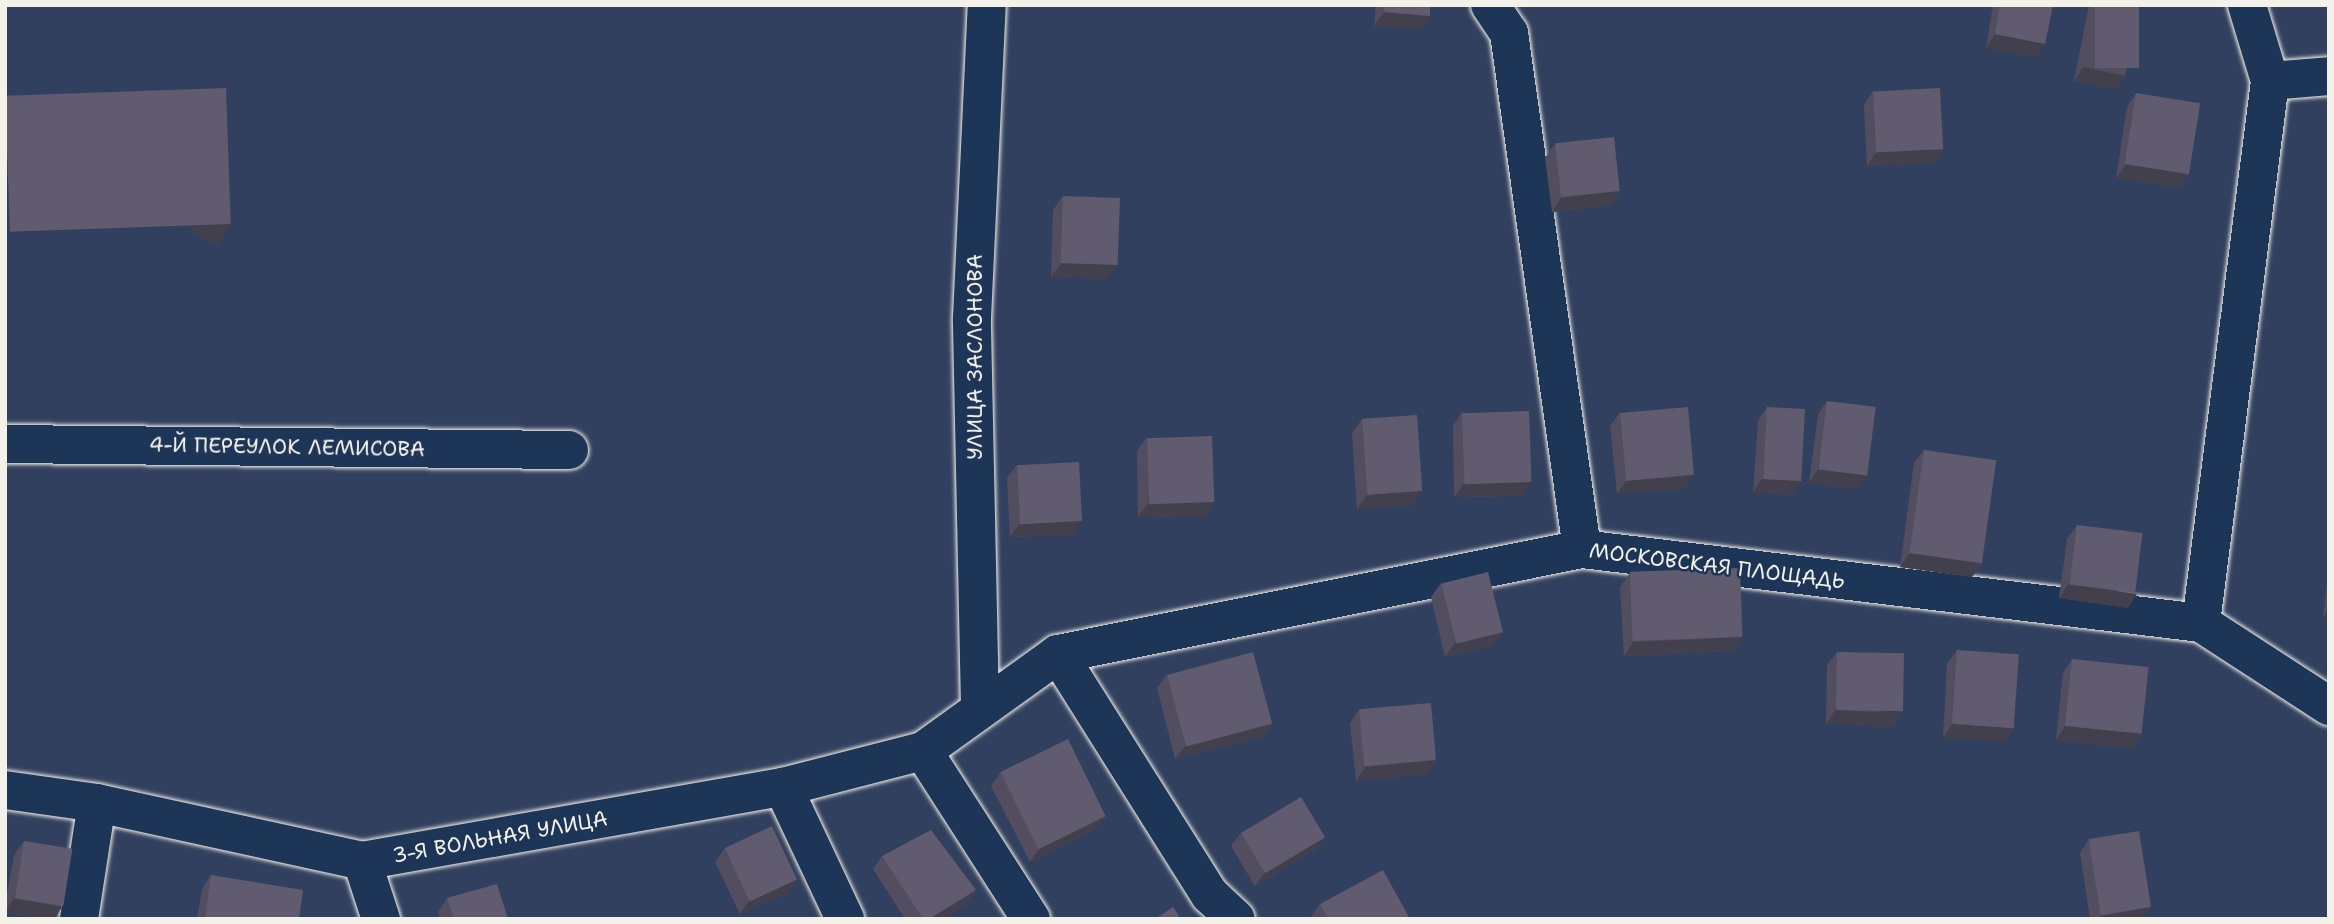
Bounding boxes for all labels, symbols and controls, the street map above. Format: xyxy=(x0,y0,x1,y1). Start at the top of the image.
street label: УЛИЦА ЗАСЛОНОВА xyxy=(962,254,988,460)
street label: 4-Й ПЕРЕУЛОК ЛЕМИСОВА xyxy=(149,432,425,462)
street label: МОСКОВСКАЯ ПЛОЩАДЬ xyxy=(1588,538,1846,594)
street label: 3-Я ВОЛЬНАЯ УЛИЦА xyxy=(391,806,609,868)

